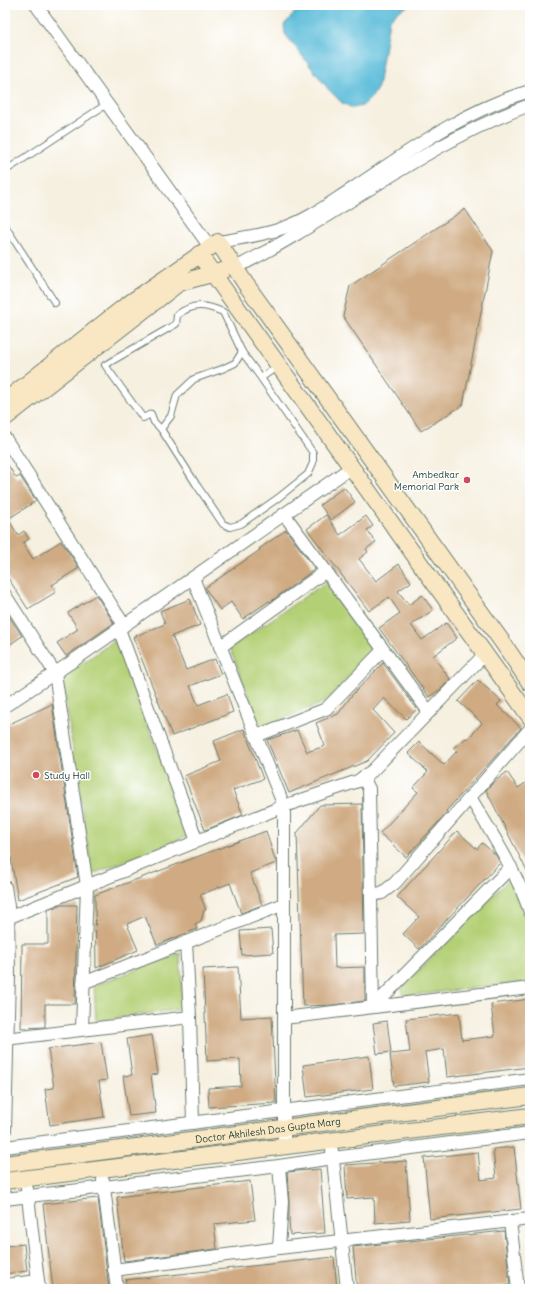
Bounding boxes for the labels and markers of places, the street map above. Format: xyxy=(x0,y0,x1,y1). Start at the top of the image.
place label: Ambedkar Memorial Park xyxy=(394,468,459,493)
marker: Ambedkar Memorial Park xyxy=(462,475,472,485)
place label: Study Hall xyxy=(44,769,90,782)
marker: Study Hall xyxy=(31,770,41,780)

